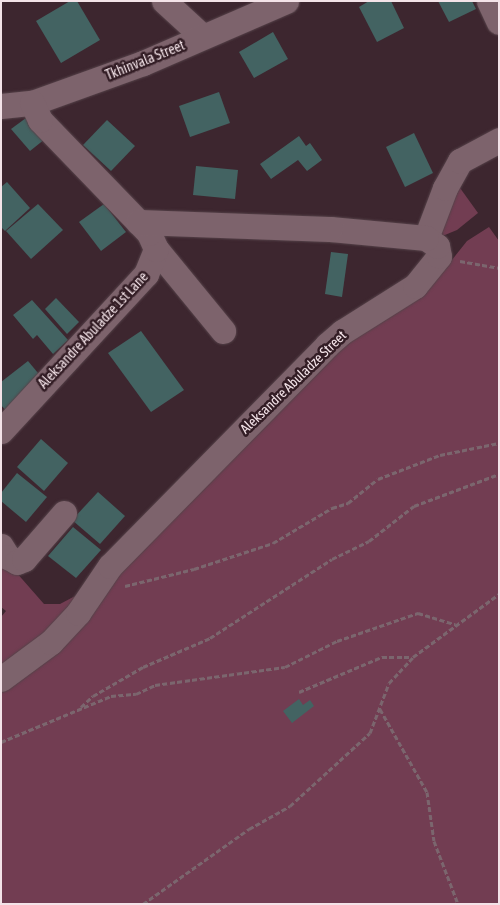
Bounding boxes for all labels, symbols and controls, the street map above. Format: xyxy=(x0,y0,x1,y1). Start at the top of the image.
street label: Tkhinvala Street xyxy=(103,37,187,83)
street label: Aleksandre Abuladze 1st Lane xyxy=(35,268,151,392)
street label: Aleksandre Abuladze Street xyxy=(236,327,350,437)

